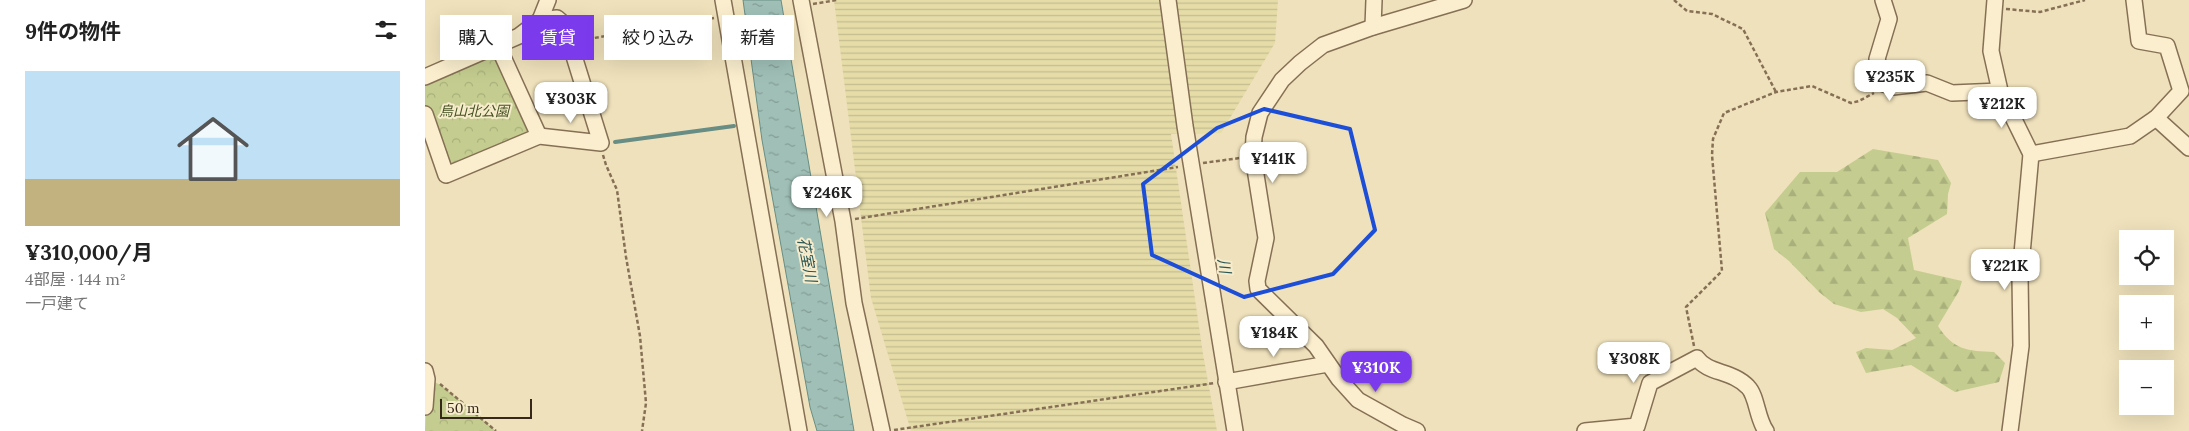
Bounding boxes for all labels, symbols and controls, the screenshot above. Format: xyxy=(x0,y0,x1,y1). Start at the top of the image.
chip: 購入 xyxy=(440,15,512,60)
chip: 賃貸 xyxy=(522,15,594,60)
chip: 絞り込み xyxy=(604,15,712,60)
chip: 新着 xyxy=(722,15,794,60)
icon: filters xyxy=(372,16,400,44)
text: 9件の物件 xyxy=(25,18,121,45)
pin: ¥235K xyxy=(1855,59,1925,102)
text: ¥235K xyxy=(1865,66,1915,86)
pin: ¥303K xyxy=(536,82,606,124)
pin: ¥212K xyxy=(1967,86,2037,129)
text: ¥303K xyxy=(545,88,597,108)
text: ¥212K xyxy=(1979,93,2025,113)
park label: 烏山北公園 xyxy=(439,102,511,120)
icon: home xyxy=(168,104,258,194)
pin: ¥141K xyxy=(1238,142,1308,184)
text: ¥141K xyxy=(1251,148,1295,168)
pin: ¥246K xyxy=(792,176,862,218)
text: ¥246K xyxy=(802,182,852,202)
map controls xyxy=(2119,230,2174,415)
button: locate xyxy=(2119,230,2174,285)
water label: 花室川 xyxy=(794,236,821,286)
text: ¥310,000/月 xyxy=(25,239,153,266)
pin: ¥221K xyxy=(1970,248,2040,291)
text: ¥221K xyxy=(1982,255,2028,275)
water label: 川 xyxy=(1214,257,1235,277)
text: 4部屋 · 144 m² xyxy=(25,269,126,289)
text: 一戸建て xyxy=(25,293,89,313)
button: + xyxy=(2119,295,2174,350)
pin: ¥184K xyxy=(1239,316,1309,358)
text: ¥184K xyxy=(1250,322,1298,342)
pin: ¥308K xyxy=(1599,342,1669,384)
text: ¥308K xyxy=(1608,348,1660,368)
pin: ¥310K xyxy=(1341,350,1411,393)
text: ¥310K xyxy=(1352,357,1400,377)
button: − xyxy=(2119,360,2174,415)
scale bar xyxy=(440,396,533,419)
text: 50 m xyxy=(447,399,480,417)

